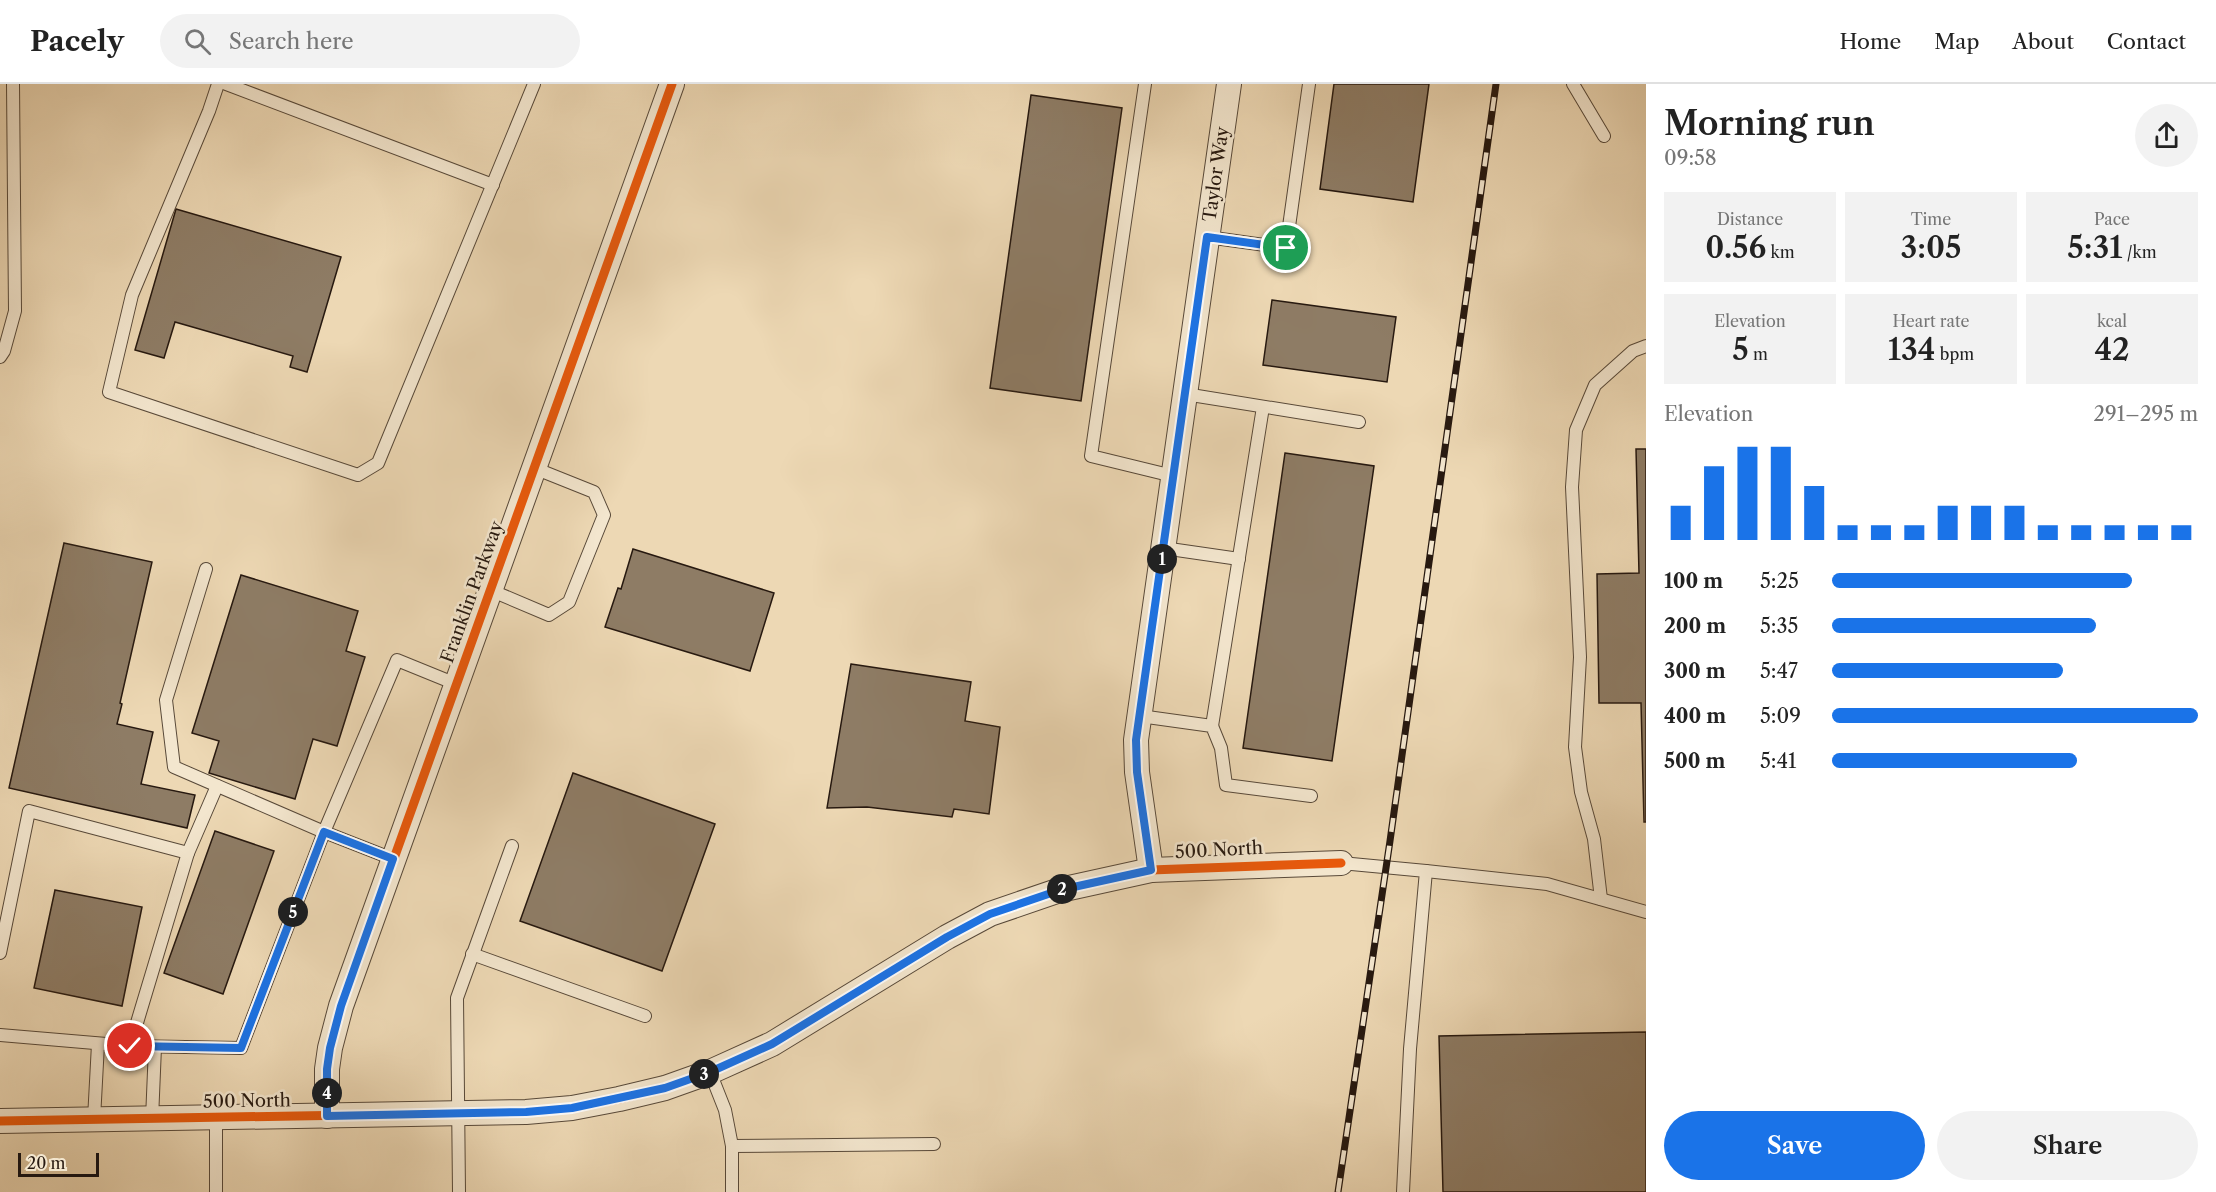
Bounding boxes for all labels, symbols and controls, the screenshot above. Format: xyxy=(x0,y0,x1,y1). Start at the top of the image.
search box xyxy=(160,14,580,68)
text: Pacely xyxy=(30,24,124,58)
icon: search xyxy=(181,25,214,58)
text: Search here xyxy=(229,28,354,55)
text: Home xyxy=(1840,29,1901,54)
text: Map xyxy=(1934,29,1979,54)
text: About xyxy=(2012,29,2074,54)
text: Contact xyxy=(2107,29,2186,54)
text: Morning run xyxy=(1664,103,1875,144)
button: share xyxy=(2135,104,2198,167)
street label: Taylor Way xyxy=(1198,124,1234,223)
text: 09:58 xyxy=(1664,146,1717,170)
text: Distance xyxy=(1717,209,1783,229)
text: Time xyxy=(1911,209,1951,229)
text: Pace xyxy=(2094,209,2130,229)
pin xyxy=(1260,222,1311,273)
text: 0.56 xyxy=(1705,229,1766,266)
text: 3:05 xyxy=(1900,229,1962,266)
text: 5:31 xyxy=(2067,229,2123,266)
icon: arrive xyxy=(1269,231,1302,264)
text: km xyxy=(1766,242,1795,262)
text: /km xyxy=(2123,242,2157,262)
text: Elevation xyxy=(1714,311,1786,331)
text: Heart rate xyxy=(1892,311,1970,331)
text: kcal xyxy=(2097,311,2127,331)
text: 5 xyxy=(1732,331,1749,368)
text: 134 xyxy=(1888,331,1935,368)
text: 42 xyxy=(2094,331,2130,368)
text: m xyxy=(1749,344,1768,364)
text: bpm xyxy=(1935,344,1974,364)
text: Elevation xyxy=(1664,402,1753,426)
text: 291–295 m xyxy=(2093,402,2198,426)
street label: Franklin Parkway xyxy=(436,517,508,666)
pin: 1 xyxy=(1147,544,1177,574)
text: 1 xyxy=(1158,549,1166,569)
text: 100 m xyxy=(1664,569,1723,593)
text: 5:25 xyxy=(1760,569,1799,593)
text: 200 m xyxy=(1664,614,1726,638)
text: 5:35 xyxy=(1760,614,1798,638)
text: 300 m xyxy=(1664,659,1726,683)
text: 5:47 xyxy=(1760,659,1798,683)
text: 400 m xyxy=(1664,704,1726,728)
text: 5:09 xyxy=(1760,704,1801,728)
text: 500 m xyxy=(1664,749,1725,773)
text: 5:41 xyxy=(1760,749,1796,773)
street label: 500 North xyxy=(1174,837,1264,863)
pin: 2 xyxy=(1047,874,1077,904)
text: 2 xyxy=(1057,879,1067,899)
pin: 5 xyxy=(278,897,308,927)
text: 5 xyxy=(289,902,297,922)
pin xyxy=(104,1020,155,1071)
icon: check xyxy=(113,1029,146,1062)
pin: 3 xyxy=(689,1059,719,1089)
text: 3 xyxy=(699,1064,709,1084)
pin: 4 xyxy=(312,1078,342,1108)
text: 4 xyxy=(322,1083,332,1103)
street label: 500 North xyxy=(203,1089,291,1113)
button: Save xyxy=(1664,1111,1925,1180)
button: Share xyxy=(1937,1111,2198,1180)
scale bar xyxy=(18,1150,99,1178)
text: 20 m xyxy=(27,1153,66,1173)

